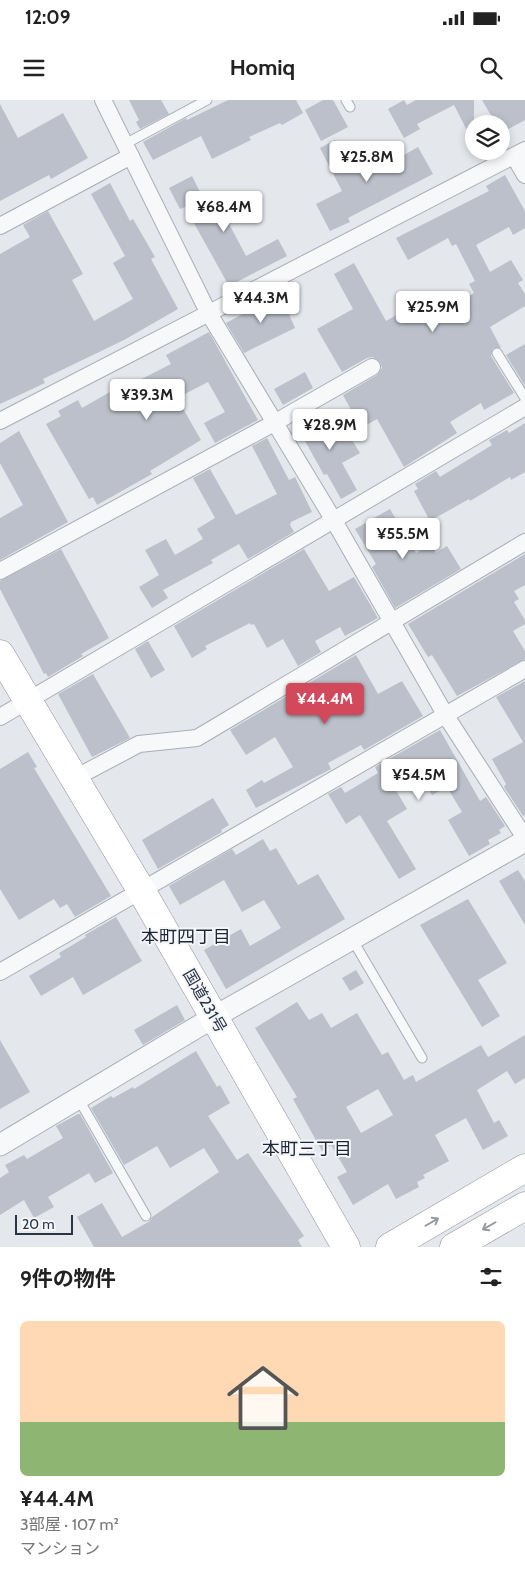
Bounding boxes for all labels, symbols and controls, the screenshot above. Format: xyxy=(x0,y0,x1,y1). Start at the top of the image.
text: 12:09 xyxy=(25,6,70,29)
icon: menu xyxy=(20,54,48,82)
text: Homiq xyxy=(230,54,295,81)
icon: search xyxy=(477,54,505,82)
map controls xyxy=(465,115,510,160)
button: layers xyxy=(465,115,510,160)
pin: ¥25.8M xyxy=(326,141,408,183)
text: ¥25.8M xyxy=(340,147,394,166)
pin: ¥68.4M xyxy=(183,190,265,233)
text: ¥68.4M xyxy=(196,197,252,216)
pin: ¥44.3M xyxy=(220,282,302,324)
text: ¥44.3M xyxy=(233,288,289,307)
pin: ¥25.9M xyxy=(392,290,474,333)
text: ¥25.9M xyxy=(407,297,459,316)
pin: ¥39.3M xyxy=(106,378,188,421)
text: ¥39.3M xyxy=(121,385,173,404)
pin: ¥28.9M xyxy=(289,408,371,451)
text: ¥28.9M xyxy=(303,415,357,434)
pin: ¥55.5M xyxy=(362,518,444,560)
text: ¥55.5M xyxy=(377,524,429,543)
pin: ¥44.4M xyxy=(284,682,366,725)
text: ¥44.4M xyxy=(297,689,353,708)
pin: ¥54.5M xyxy=(378,758,460,801)
text: ¥54.5M xyxy=(392,765,446,784)
district label: 本町四丁目 xyxy=(141,926,231,948)
street label: 国道231号 xyxy=(179,966,231,1036)
district label: 本町三丁目 xyxy=(262,1138,352,1160)
scale bar xyxy=(15,1212,72,1235)
text: 20 m xyxy=(22,1215,55,1233)
one-way arrow xyxy=(424,1217,439,1227)
one-way arrow xyxy=(483,1222,497,1232)
icon: filters xyxy=(477,1263,505,1291)
text: 9件の物件 xyxy=(20,1266,116,1291)
icon: home xyxy=(218,1353,308,1443)
text: ¥44.4M xyxy=(20,1486,94,1511)
text: 3部屋 · 107 m² xyxy=(20,1515,119,1534)
text: マンション xyxy=(20,1539,100,1558)

